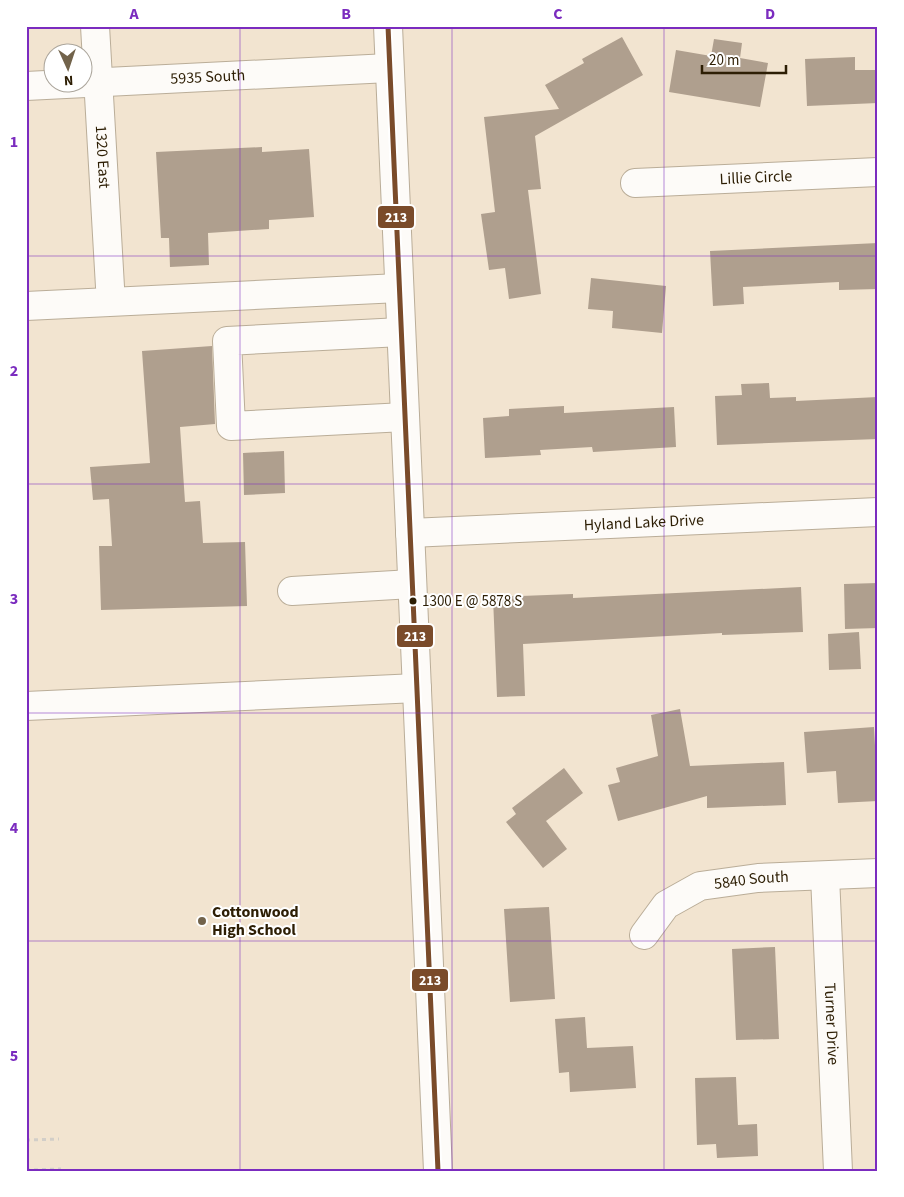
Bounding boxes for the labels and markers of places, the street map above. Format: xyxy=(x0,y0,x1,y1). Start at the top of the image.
place label: 1300 E @ 5878 S xyxy=(422,591,522,612)
marker: 1300 E @ 5878 S xyxy=(408,596,418,606)
place label: Cottonwood High School xyxy=(212,901,299,941)
marker: Cottonwood High School xyxy=(196,915,208,927)

